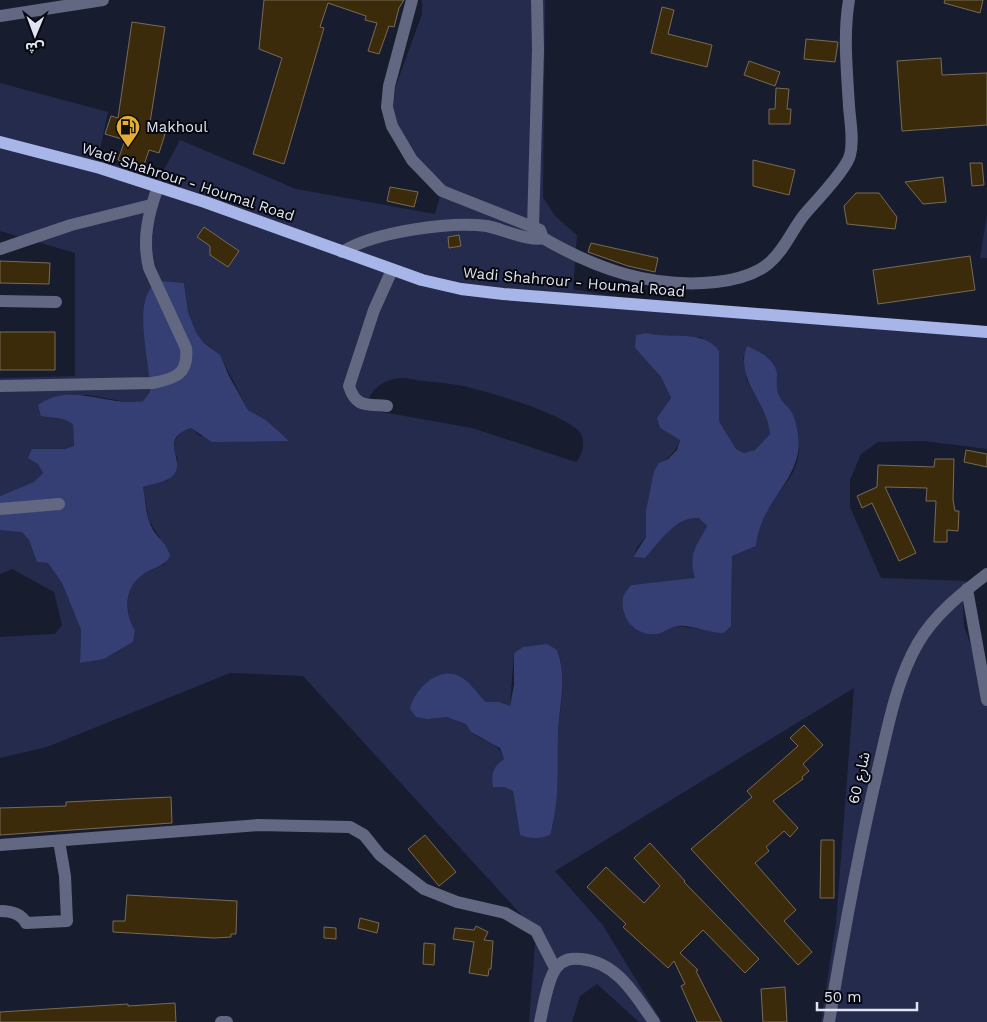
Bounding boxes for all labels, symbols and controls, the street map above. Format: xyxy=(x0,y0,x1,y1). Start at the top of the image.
north arrow xyxy=(10,10,60,60)
text: ش xyxy=(25,40,45,56)
fuel station icon: Makhoul xyxy=(115,114,141,148)
place label: Makhoul xyxy=(146,118,208,136)
street label: Wadi Shahrour - Houmal Road xyxy=(79,139,297,225)
street label: Wadi Shahrour - Houmal Road xyxy=(462,263,686,301)
street label: شارع 60 xyxy=(844,750,877,806)
scale bar xyxy=(817,980,917,1012)
text: 50 m xyxy=(824,988,861,1006)

